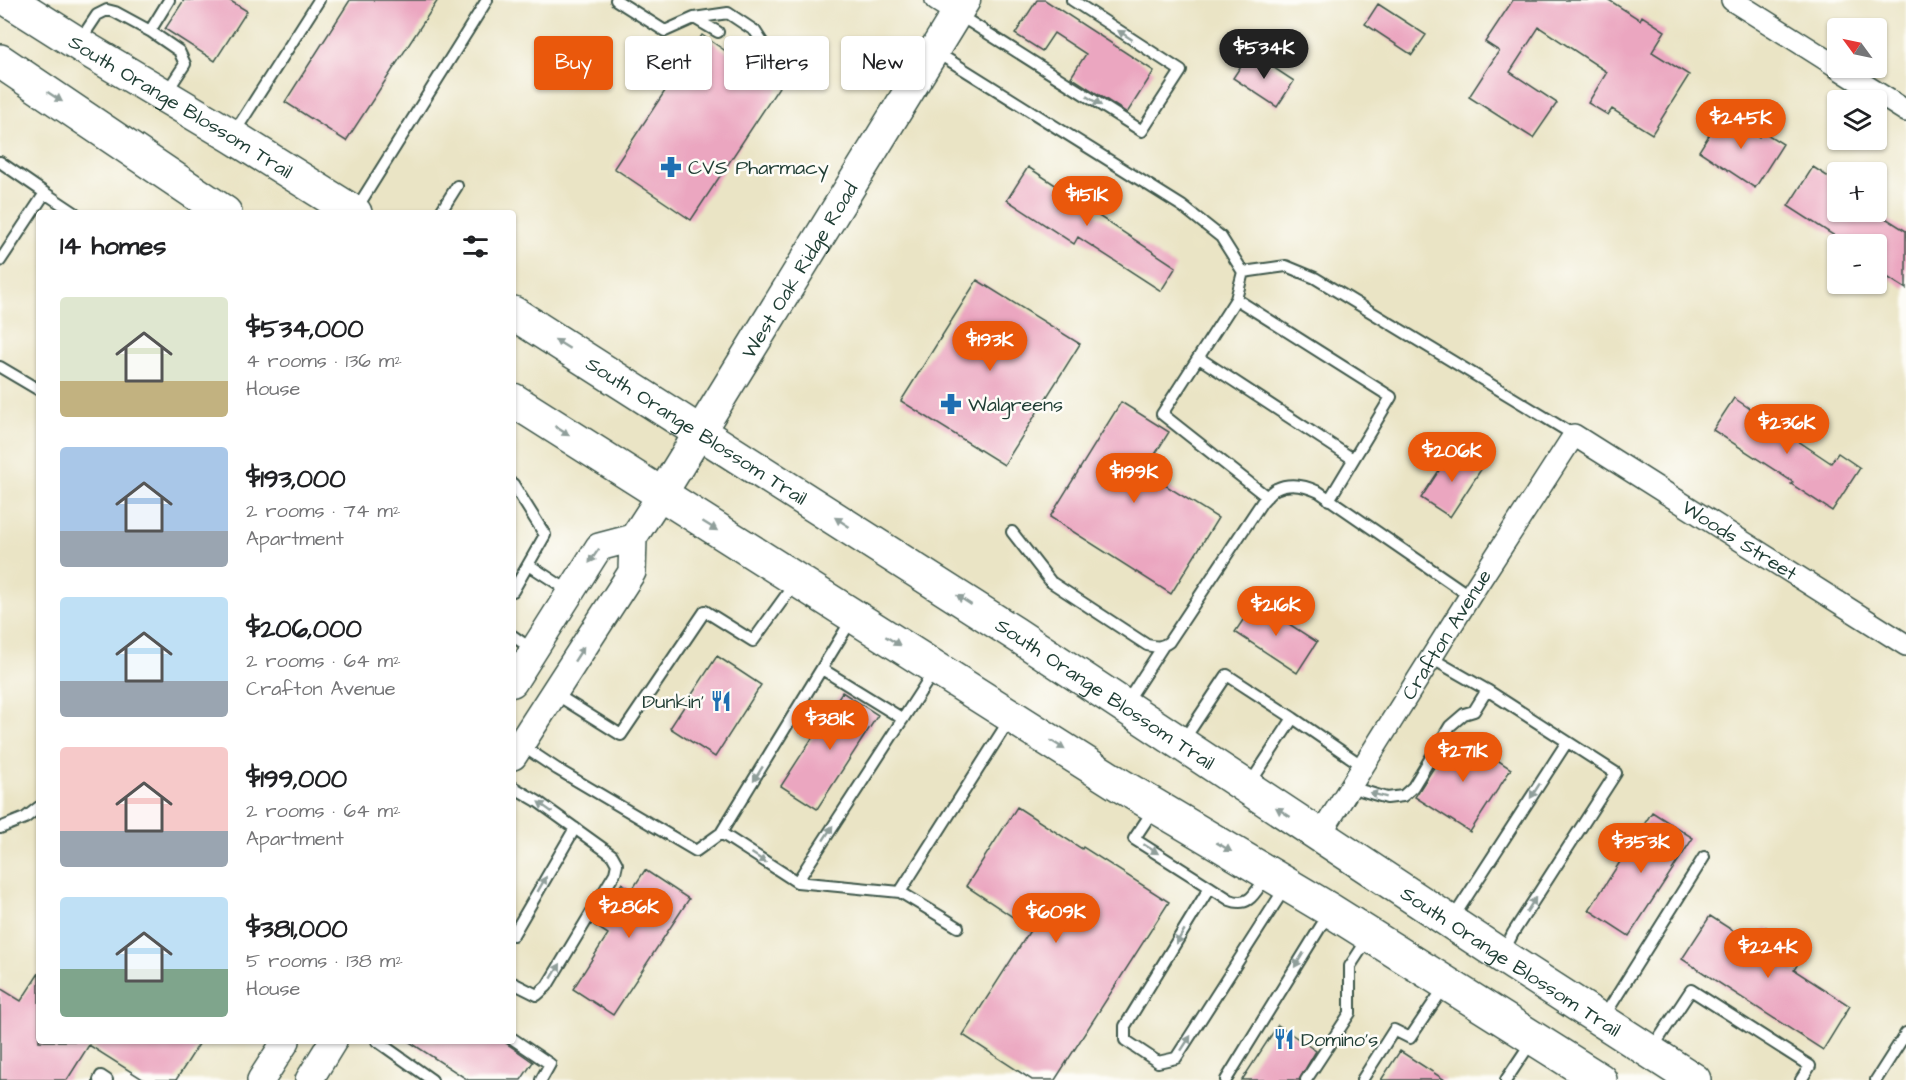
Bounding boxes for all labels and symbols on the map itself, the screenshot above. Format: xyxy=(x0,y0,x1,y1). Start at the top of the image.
north arrow xyxy=(1827,18,1887,78)
street label: South Orange Blossom Trail xyxy=(63,28,298,186)
pin: $534K xyxy=(1222,29,1306,80)
one-way arrow xyxy=(1117,30,1133,41)
one-way arrow xyxy=(46,91,63,102)
one-way arrow xyxy=(1086,95,1103,106)
pin: $245K xyxy=(1699,99,1783,150)
place label: CVS Pharmacy xyxy=(688,154,829,183)
pharmacy icon: CVS Pharmacy xyxy=(659,155,683,179)
pin: $151K xyxy=(1045,176,1129,227)
street label: West Oak Ridge Road xyxy=(735,177,865,364)
pin: $193K xyxy=(948,321,1032,372)
one-way arrow xyxy=(554,338,571,349)
street label: South Orange Blossom Trail xyxy=(580,350,812,512)
place label: Walgreens xyxy=(968,391,1063,420)
pharmacy icon: Walgreens xyxy=(939,392,963,416)
pin: $236K xyxy=(1745,404,1829,455)
one-way arrow xyxy=(554,426,570,437)
pin: $206K xyxy=(1410,432,1494,483)
pin: $199K xyxy=(1092,453,1176,504)
street label: Woods Street xyxy=(1676,494,1802,588)
one-way arrow xyxy=(834,516,850,527)
one-way arrow xyxy=(702,520,718,531)
one-way arrow xyxy=(589,547,600,564)
street label: Crafton Avenue xyxy=(1395,564,1499,706)
pin: $216K xyxy=(1234,586,1318,637)
one-way arrow xyxy=(956,595,973,606)
street label: South Orange Blossom Trail xyxy=(990,612,1220,777)
one-way arrow xyxy=(885,636,901,647)
one-way arrow xyxy=(573,646,584,662)
place label: Dunkin' xyxy=(642,688,704,716)
restaurant icon: Dunkin' xyxy=(709,689,733,713)
pin: $381K xyxy=(788,700,872,751)
pin: $271K xyxy=(1421,732,1505,783)
one-way arrow xyxy=(1050,740,1066,751)
one-way arrow xyxy=(752,766,763,782)
one-way arrow xyxy=(1530,783,1541,799)
one-way arrow xyxy=(1369,790,1387,800)
one-way arrow xyxy=(538,801,554,813)
one-way arrow xyxy=(1275,806,1292,817)
pin: $353K xyxy=(1599,823,1683,874)
one-way arrow xyxy=(823,825,834,841)
one-way arrow xyxy=(1216,842,1233,852)
one-way arrow xyxy=(1142,844,1159,855)
one-way arrow xyxy=(751,852,767,863)
one-way arrow xyxy=(537,875,547,892)
street label: South Orange Blossom Trail xyxy=(1395,880,1626,1044)
pin: $286K xyxy=(587,888,671,939)
pin: $609K xyxy=(1014,893,1098,944)
one-way arrow xyxy=(1525,898,1537,914)
pin: $224K xyxy=(1726,928,1810,979)
one-way arrow xyxy=(1174,929,1185,945)
one-way arrow xyxy=(1294,951,1305,968)
one-way arrow xyxy=(551,963,562,979)
place label: Domino's xyxy=(1301,1026,1378,1054)
restaurant icon: Domino's xyxy=(1272,1027,1296,1051)
one-way arrow xyxy=(1180,1035,1191,1051)

